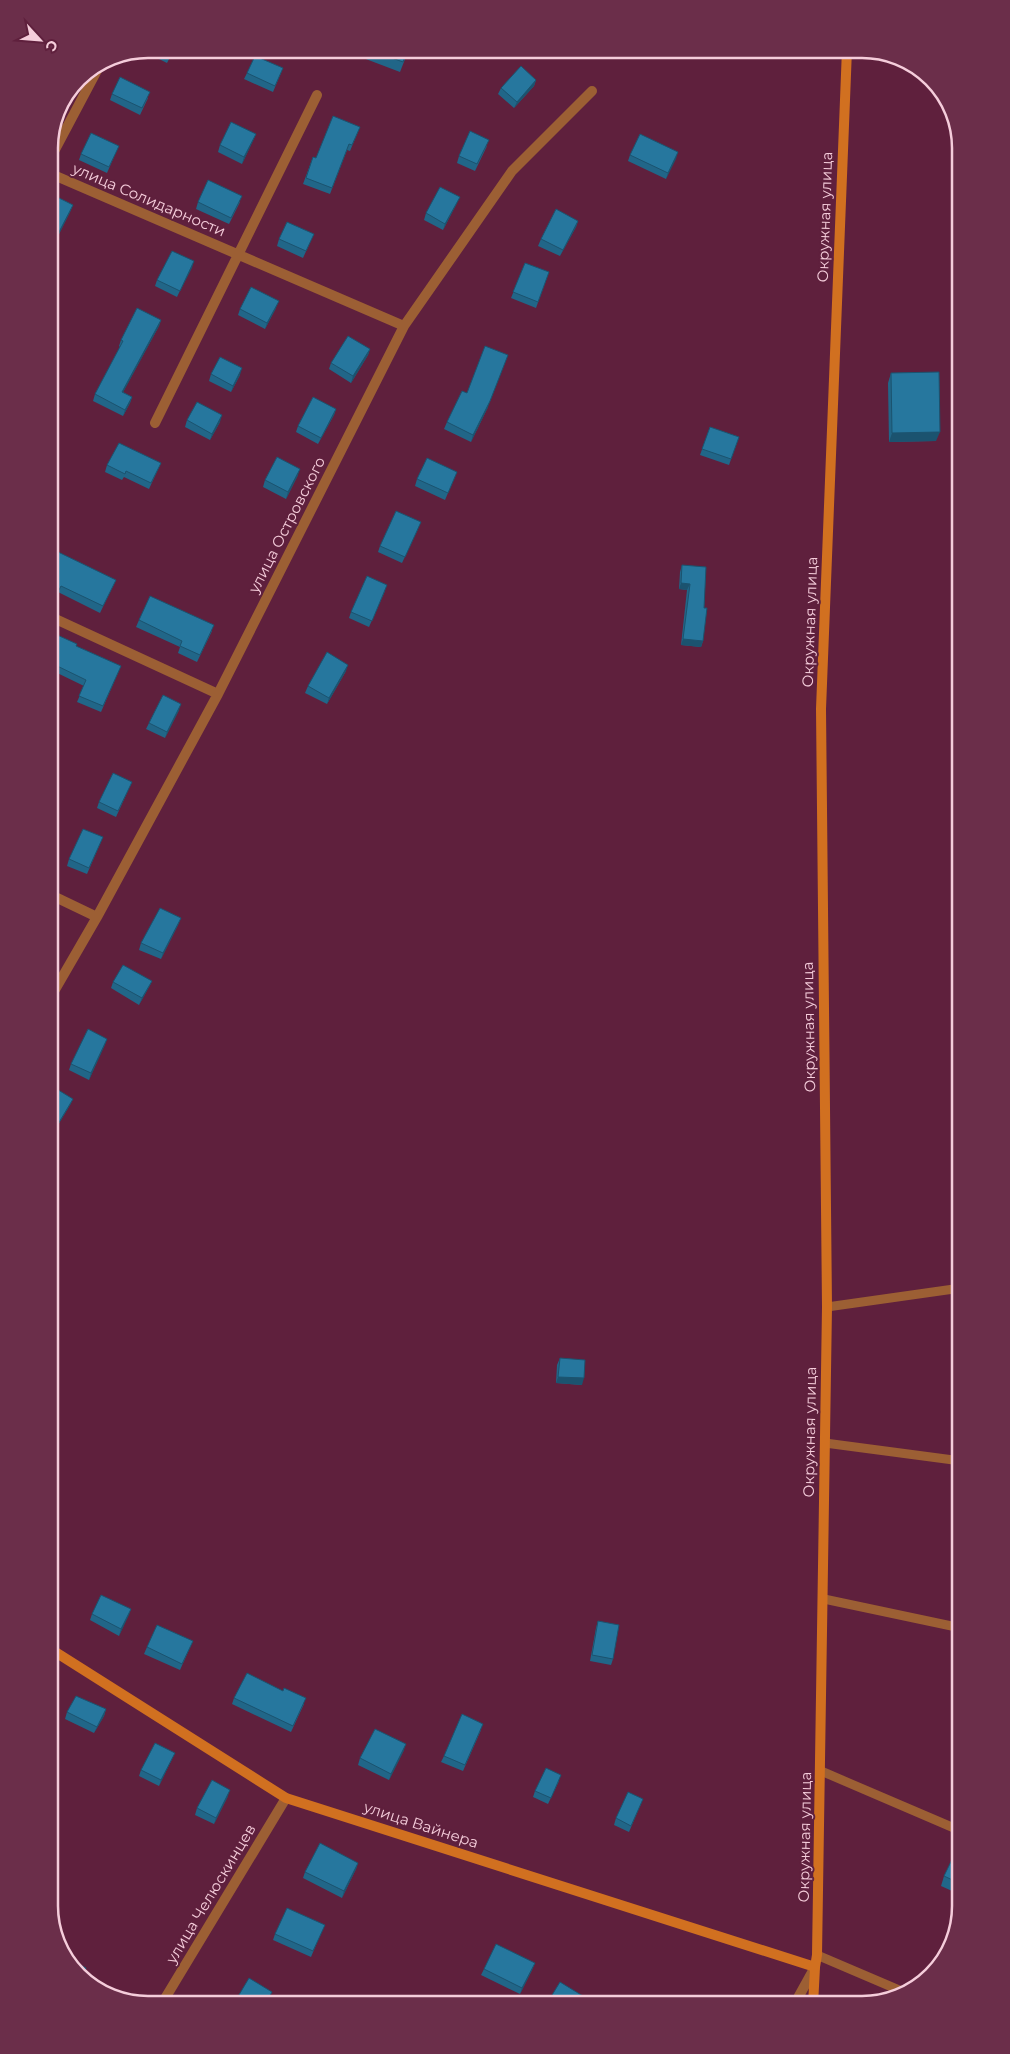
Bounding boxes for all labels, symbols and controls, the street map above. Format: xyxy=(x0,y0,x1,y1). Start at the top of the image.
north arrow xyxy=(15,15,65,65)
text: С xyxy=(41,37,62,54)
street label: Окружная улица xyxy=(813,151,836,283)
street label: улица Солидарности xyxy=(69,158,229,240)
street label: улица Островского xyxy=(243,453,329,597)
street label: Окружная улица xyxy=(798,556,821,688)
street label: Окружная улица xyxy=(798,961,819,1093)
street label: Окружная улица xyxy=(799,1366,820,1498)
street label: Окружная улица xyxy=(794,1771,815,1903)
street label: улица Вайнера xyxy=(360,1797,481,1852)
street label: улица Челюскинцев xyxy=(161,1821,260,1968)

